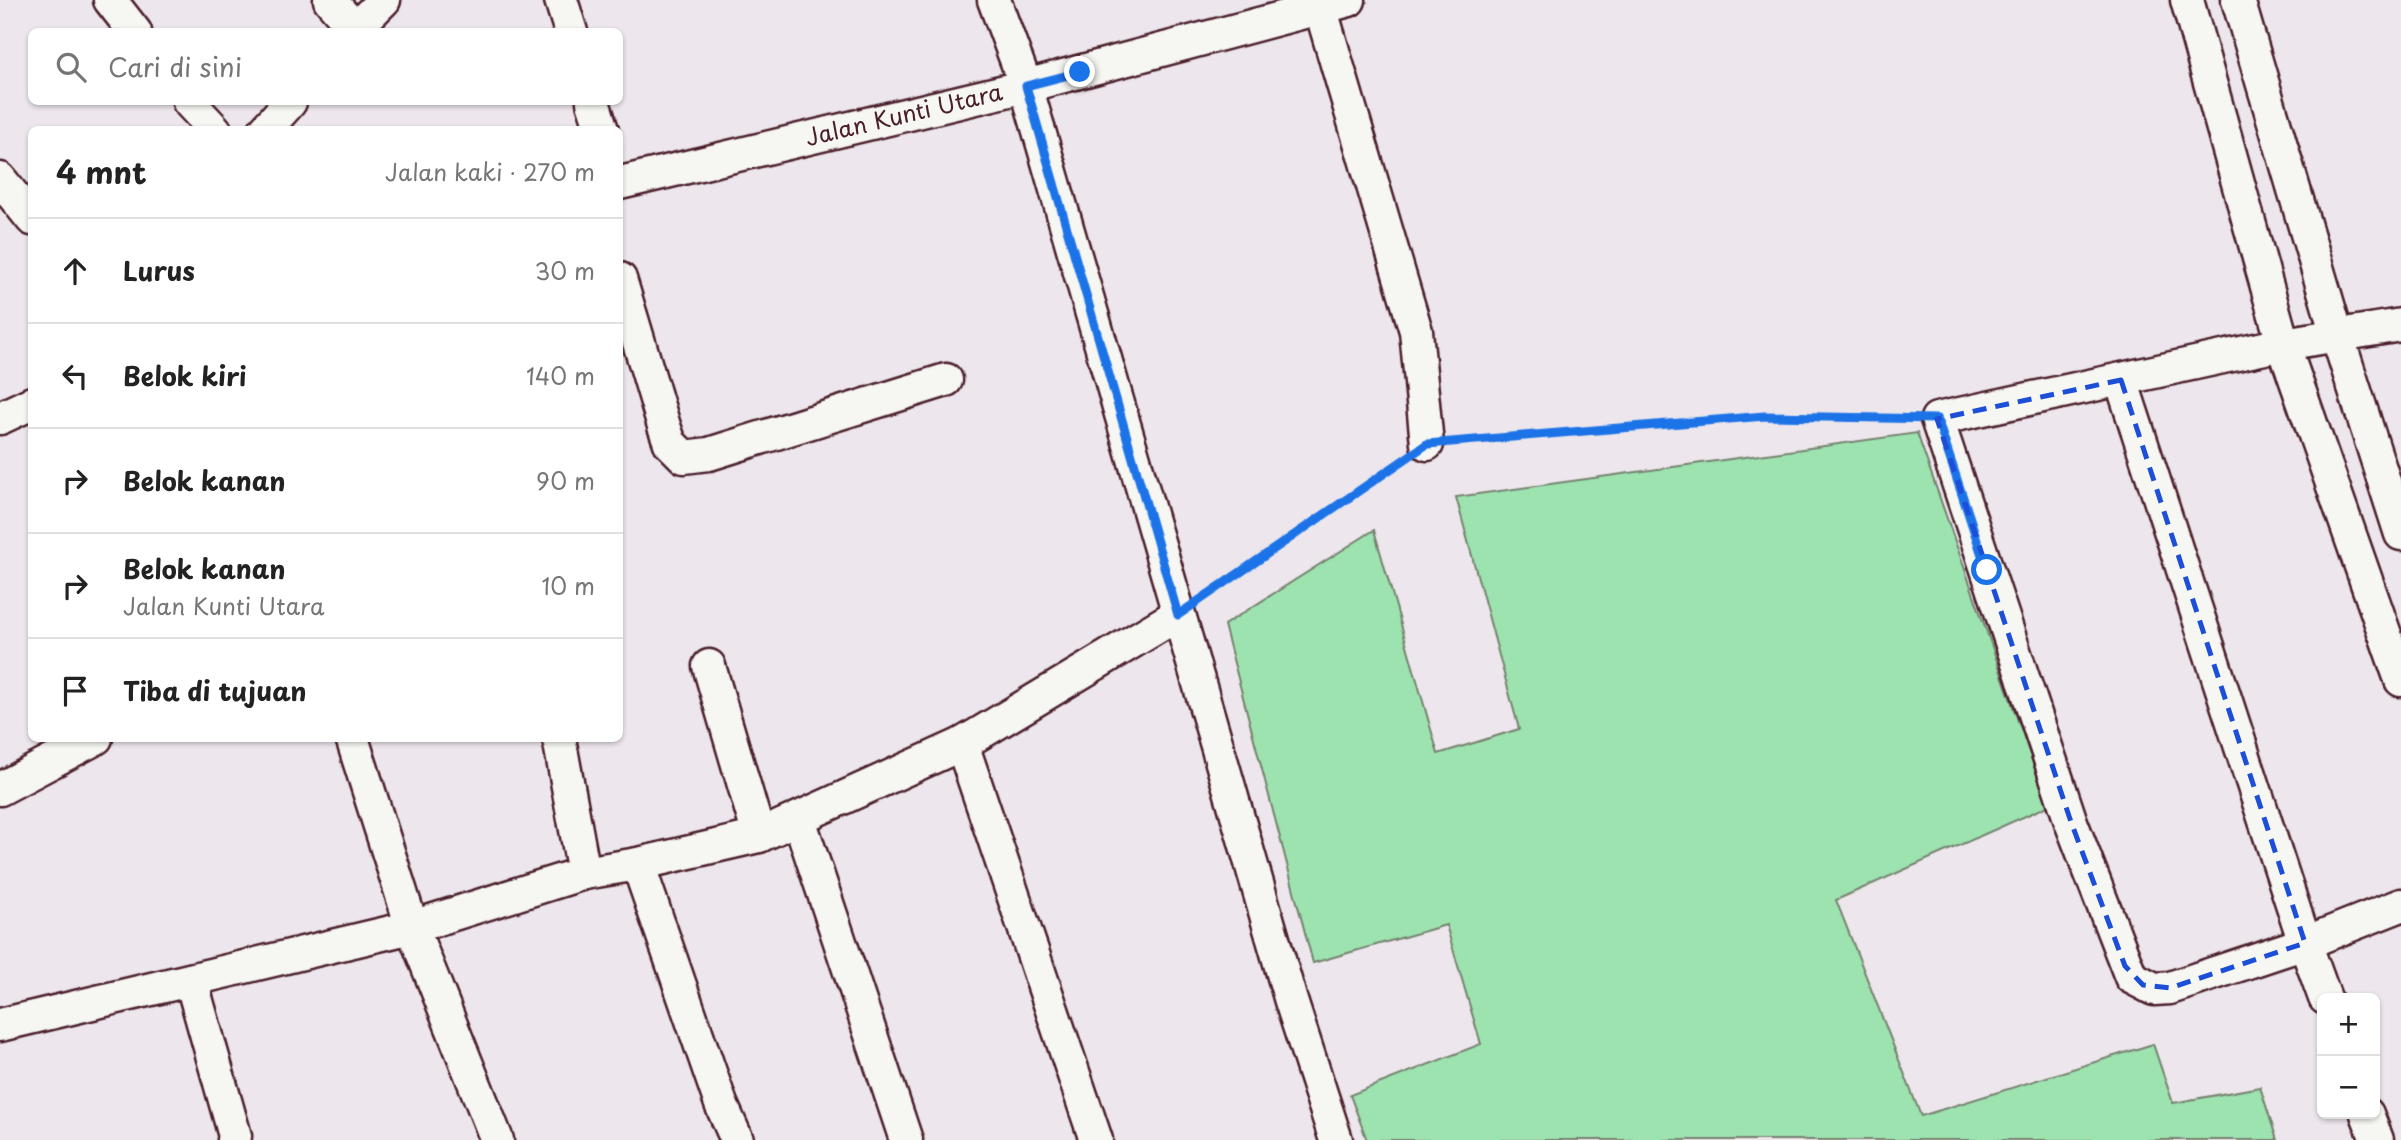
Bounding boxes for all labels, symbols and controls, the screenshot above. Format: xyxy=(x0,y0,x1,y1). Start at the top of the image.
search box xyxy=(28,28,623,105)
text: Cari di sini xyxy=(108,47,242,86)
icon: search xyxy=(52,48,90,86)
route end xyxy=(1064,56,1095,87)
street label: Jalan Kunti Utara xyxy=(802,73,1006,154)
text: 4 mnt xyxy=(56,149,147,194)
text: Jalan kaki · 270 m xyxy=(385,154,595,189)
text: Lurus xyxy=(123,251,195,290)
icon: ahead xyxy=(56,252,94,290)
text: 30 m xyxy=(534,253,595,288)
text: Belok kiri xyxy=(123,356,246,395)
icon: left xyxy=(56,357,94,395)
text: 140 m xyxy=(526,358,595,393)
text: Belok kanan xyxy=(123,461,285,500)
icon: right xyxy=(56,462,94,500)
text: 90 m xyxy=(536,463,595,498)
text: Belok kanan xyxy=(123,549,285,588)
route start xyxy=(1971,554,2002,585)
icon: right xyxy=(56,567,94,605)
text: 10 m xyxy=(541,568,595,603)
text: Jalan Kunti Utara xyxy=(123,588,325,623)
text: Tiba di tujuan xyxy=(123,671,307,710)
icon: arrive xyxy=(56,672,94,710)
map controls xyxy=(2317,993,2380,1119)
button: + xyxy=(2317,993,2380,1056)
button: − xyxy=(2317,1056,2380,1119)

